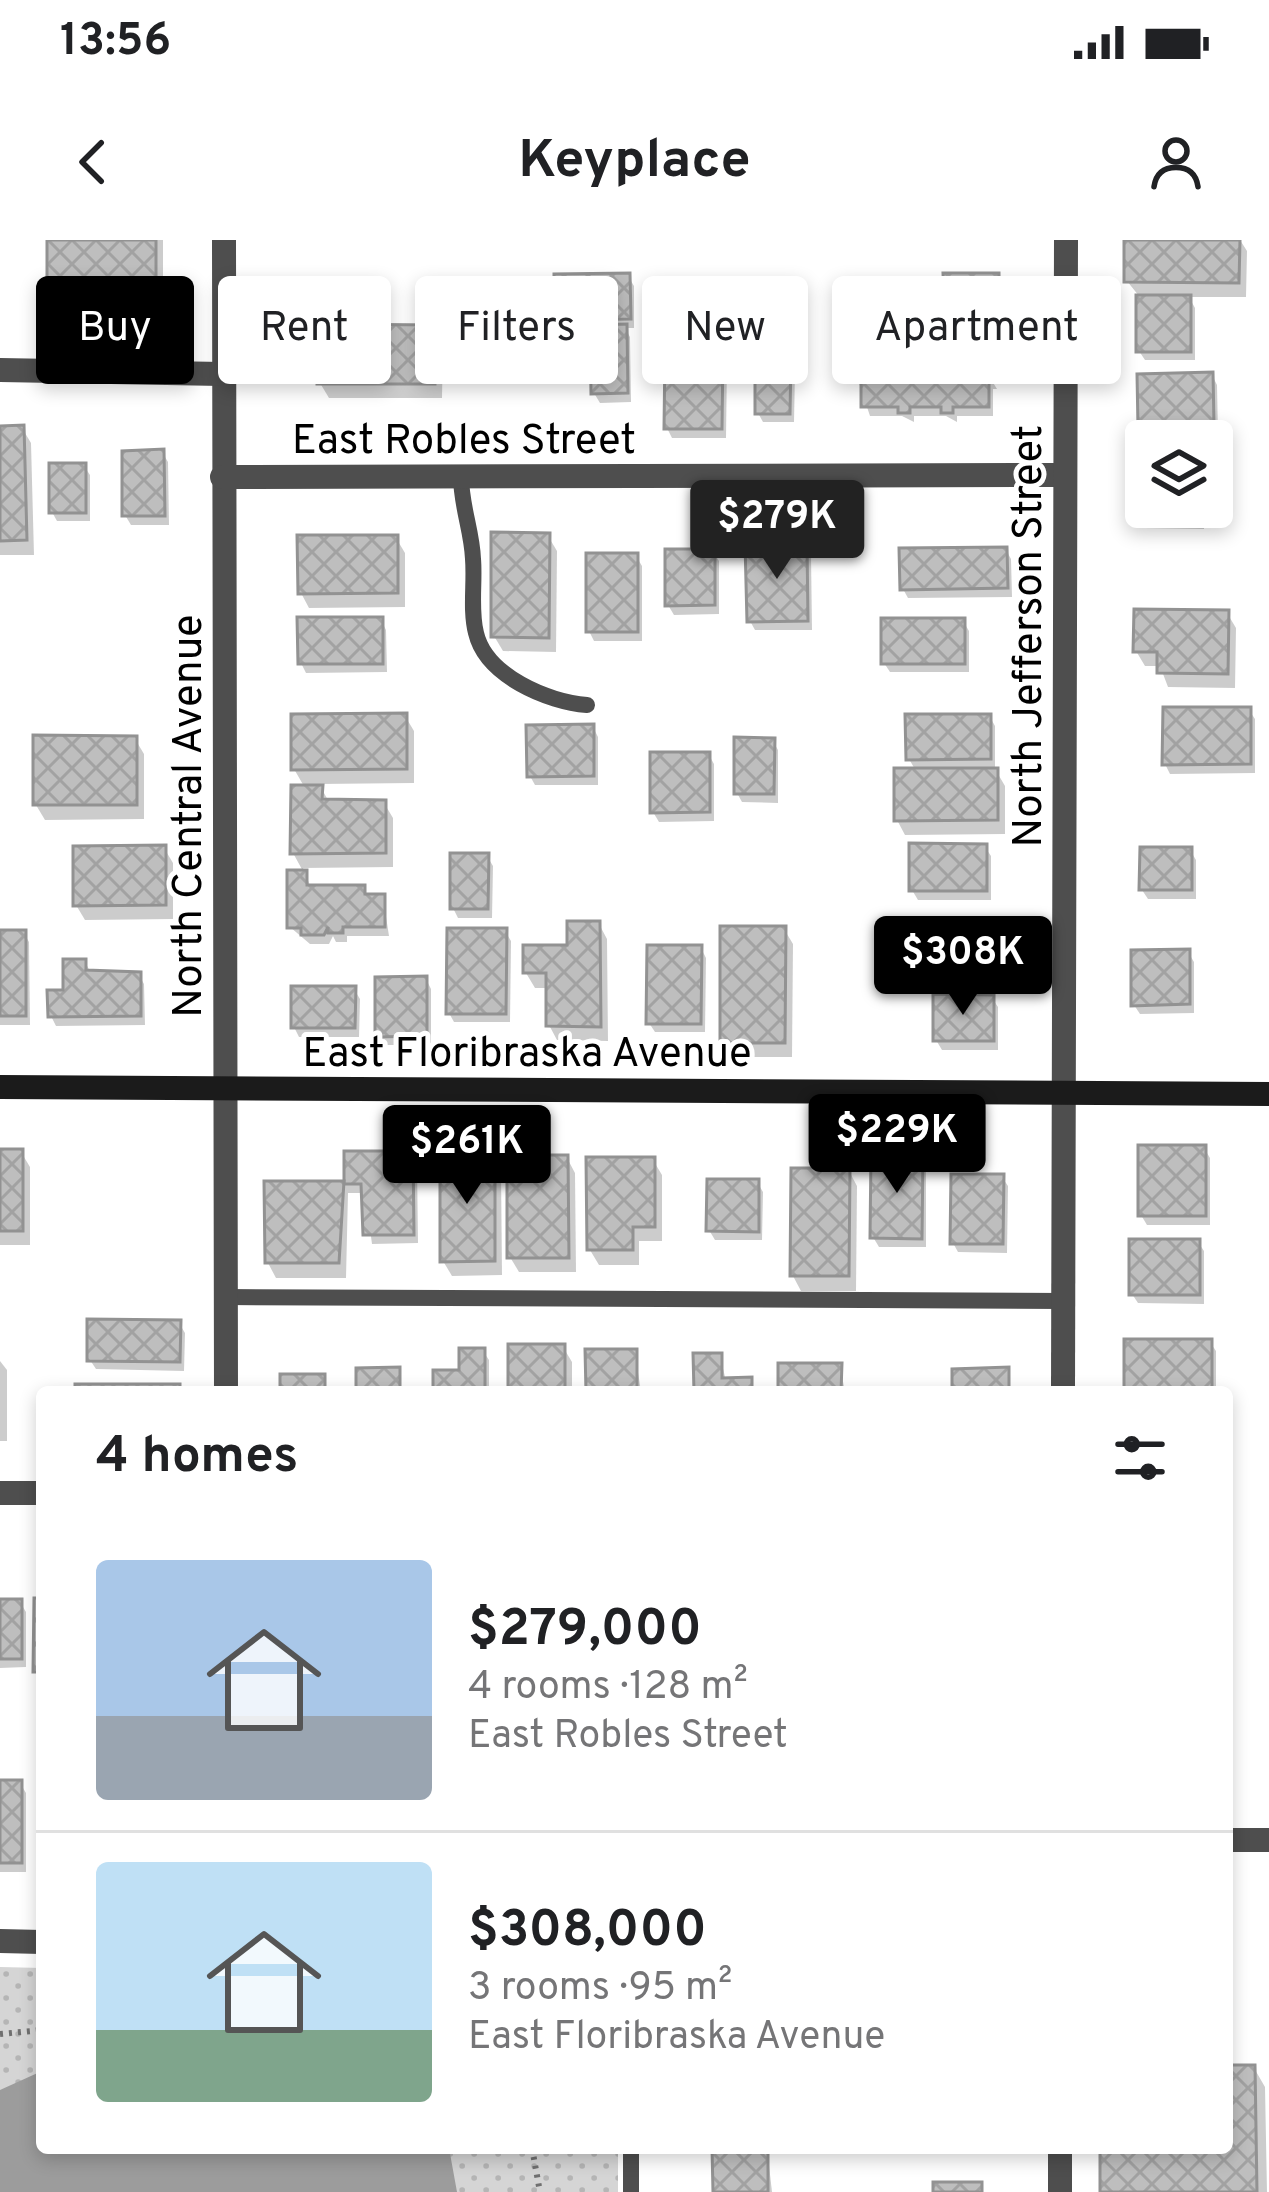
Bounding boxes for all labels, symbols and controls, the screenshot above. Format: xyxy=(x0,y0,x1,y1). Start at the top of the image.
text: 13:56 xyxy=(60,14,171,71)
text: Keyplace xyxy=(518,128,751,197)
icon: back xyxy=(60,129,126,195)
icon: person xyxy=(1143,129,1209,195)
chip: Buy xyxy=(36,276,194,384)
chip: Rent xyxy=(218,276,391,384)
chip: Filters xyxy=(415,276,618,384)
chip: New xyxy=(642,276,808,384)
chip: Apartment xyxy=(832,276,1121,384)
street label: East Robles Street xyxy=(292,416,636,469)
map controls xyxy=(1125,420,1233,528)
button: layers xyxy=(1125,420,1233,528)
street label: North Jefferson Street xyxy=(1004,425,1057,847)
pin: $279K xyxy=(693,480,861,582)
text: $279K xyxy=(717,494,837,543)
street label: North Central Avenue xyxy=(164,614,217,1018)
pin: $308K xyxy=(879,916,1047,1018)
text: $308K xyxy=(901,930,1025,979)
street label: East Floribraska Avenue xyxy=(302,1029,752,1082)
pin: $229K xyxy=(813,1094,981,1196)
pin: $261K xyxy=(383,1105,551,1207)
text: $229K xyxy=(836,1108,958,1157)
text: $261K xyxy=(410,1119,524,1168)
icon: filters xyxy=(1107,1425,1173,1491)
text: 4 homes xyxy=(96,1426,298,1491)
text: $279,000 xyxy=(468,1599,702,1664)
icon: home xyxy=(192,1608,336,1752)
text: 4 rooms · 128 m² xyxy=(468,1664,748,1713)
text: East Robles Street xyxy=(468,1713,788,1762)
text: $308,000 xyxy=(468,1900,707,1965)
icon: home xyxy=(192,1910,336,2054)
text: 3 rooms · 95 m² xyxy=(468,1965,732,2014)
text: East Floribraska Avenue xyxy=(468,2014,885,2063)

